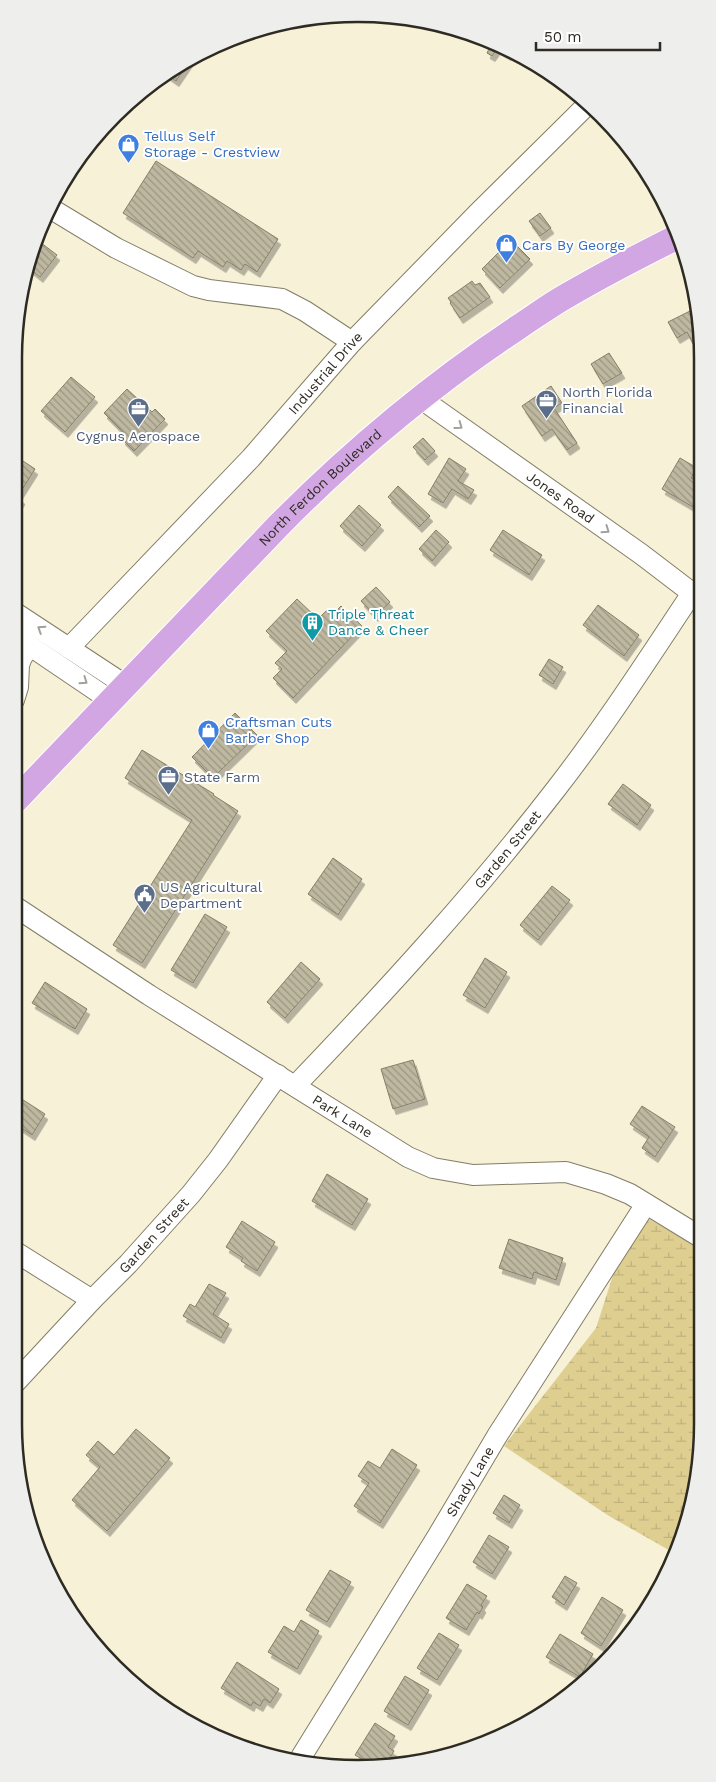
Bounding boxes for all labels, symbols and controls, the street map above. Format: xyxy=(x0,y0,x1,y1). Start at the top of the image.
scale bar xyxy=(536,20,660,52)
text: 50 m xyxy=(544,28,581,46)
place label: Tellus Self Storage - Crestview xyxy=(144,128,280,160)
shop icon: Tellus Self Storage - Crestview xyxy=(116,132,140,163)
shop icon: Cars By George xyxy=(494,233,518,264)
place label: Cars By George xyxy=(522,237,625,253)
street label: Industrial Drive xyxy=(285,328,366,417)
place label: North Florida Financial xyxy=(562,384,653,416)
office icon: North Florida Financial xyxy=(534,388,558,419)
office icon: Cygnus Aerospace xyxy=(126,396,150,427)
one-way arrow xyxy=(453,421,462,429)
street label: North Ferdon Boulevard xyxy=(255,426,385,549)
place label: Cygnus Aerospace xyxy=(76,428,200,444)
street label: Jones Road xyxy=(523,468,598,527)
one-way arrow xyxy=(600,524,610,533)
place label: Triple Threat Dance & Cheer xyxy=(328,606,429,638)
building icon: Triple Threat Dance & Cheer xyxy=(300,610,324,641)
one-way arrow xyxy=(37,626,46,635)
one-way arrow xyxy=(78,675,87,684)
place label: Craftsman Cuts Barber Shop xyxy=(225,714,332,746)
shop icon: Craftsman Cuts Barber Shop xyxy=(197,718,221,749)
office icon: State Farm xyxy=(156,765,180,796)
place label: State Farm xyxy=(184,769,260,785)
street label: Garden Street xyxy=(471,807,544,892)
place label: US Agricultural Department xyxy=(160,879,263,911)
public building icon: US Agricultural Department xyxy=(132,883,156,914)
street label: Park Lane xyxy=(310,1091,375,1141)
street label: Garden Street xyxy=(116,1194,192,1276)
street label: Shady Lane xyxy=(443,1443,497,1520)

